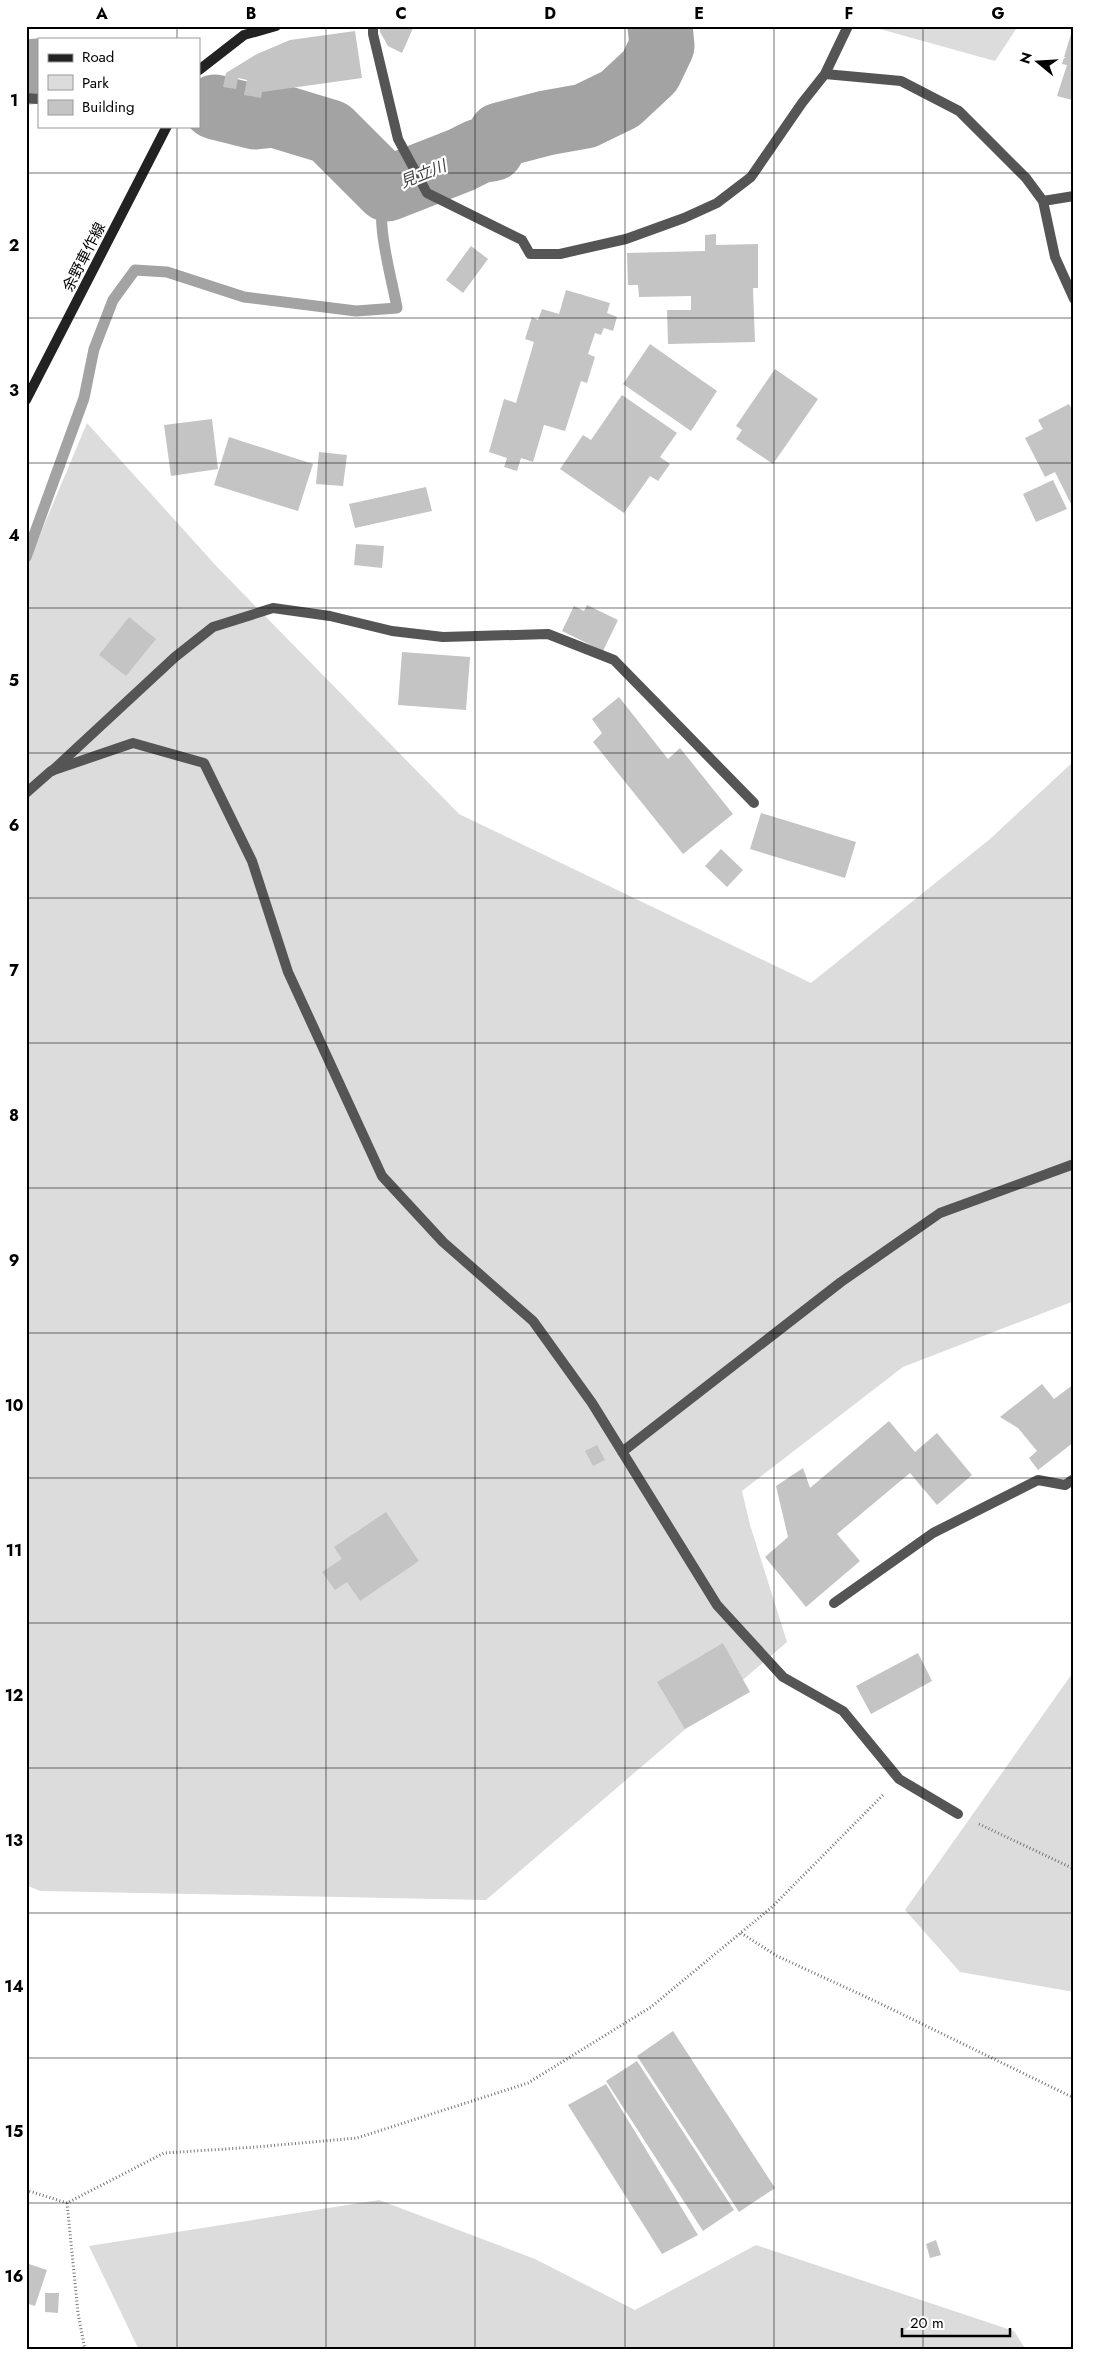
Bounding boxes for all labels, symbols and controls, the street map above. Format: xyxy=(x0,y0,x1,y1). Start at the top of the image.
text: A xyxy=(95,2,108,25)
text: B xyxy=(246,2,256,25)
text: C xyxy=(395,2,407,25)
text: D xyxy=(544,2,556,25)
text: E xyxy=(694,2,704,25)
text: F xyxy=(845,2,853,25)
text: G xyxy=(991,2,1005,25)
legend xyxy=(38,38,200,128)
north arrow xyxy=(1012,38,1062,88)
text: Road xyxy=(82,46,114,68)
text: N xyxy=(1014,50,1037,66)
text: Park xyxy=(82,72,109,94)
text: 1 xyxy=(10,89,18,112)
text: Building xyxy=(82,96,134,118)
water label: 見立川 xyxy=(396,154,451,194)
street label: 余野車作線 xyxy=(57,219,111,295)
text: 2 xyxy=(9,234,19,257)
text: 3 xyxy=(9,379,19,402)
text: 4 xyxy=(8,524,20,547)
text: 5 xyxy=(9,669,19,692)
text: 6 xyxy=(9,814,19,837)
text: 7 xyxy=(9,959,19,982)
text: 8 xyxy=(9,1104,19,1127)
text: 9 xyxy=(9,1249,19,1272)
text: 10 xyxy=(5,1394,23,1417)
text: 11 xyxy=(6,1539,22,1562)
text: 12 xyxy=(5,1684,23,1707)
text: 13 xyxy=(5,1829,23,1852)
text: 14 xyxy=(4,1975,24,1998)
text: 15 xyxy=(5,2120,23,2143)
text: 16 xyxy=(5,2265,23,2288)
scale bar xyxy=(902,2306,1010,2338)
text: 20 m xyxy=(910,2312,944,2334)

